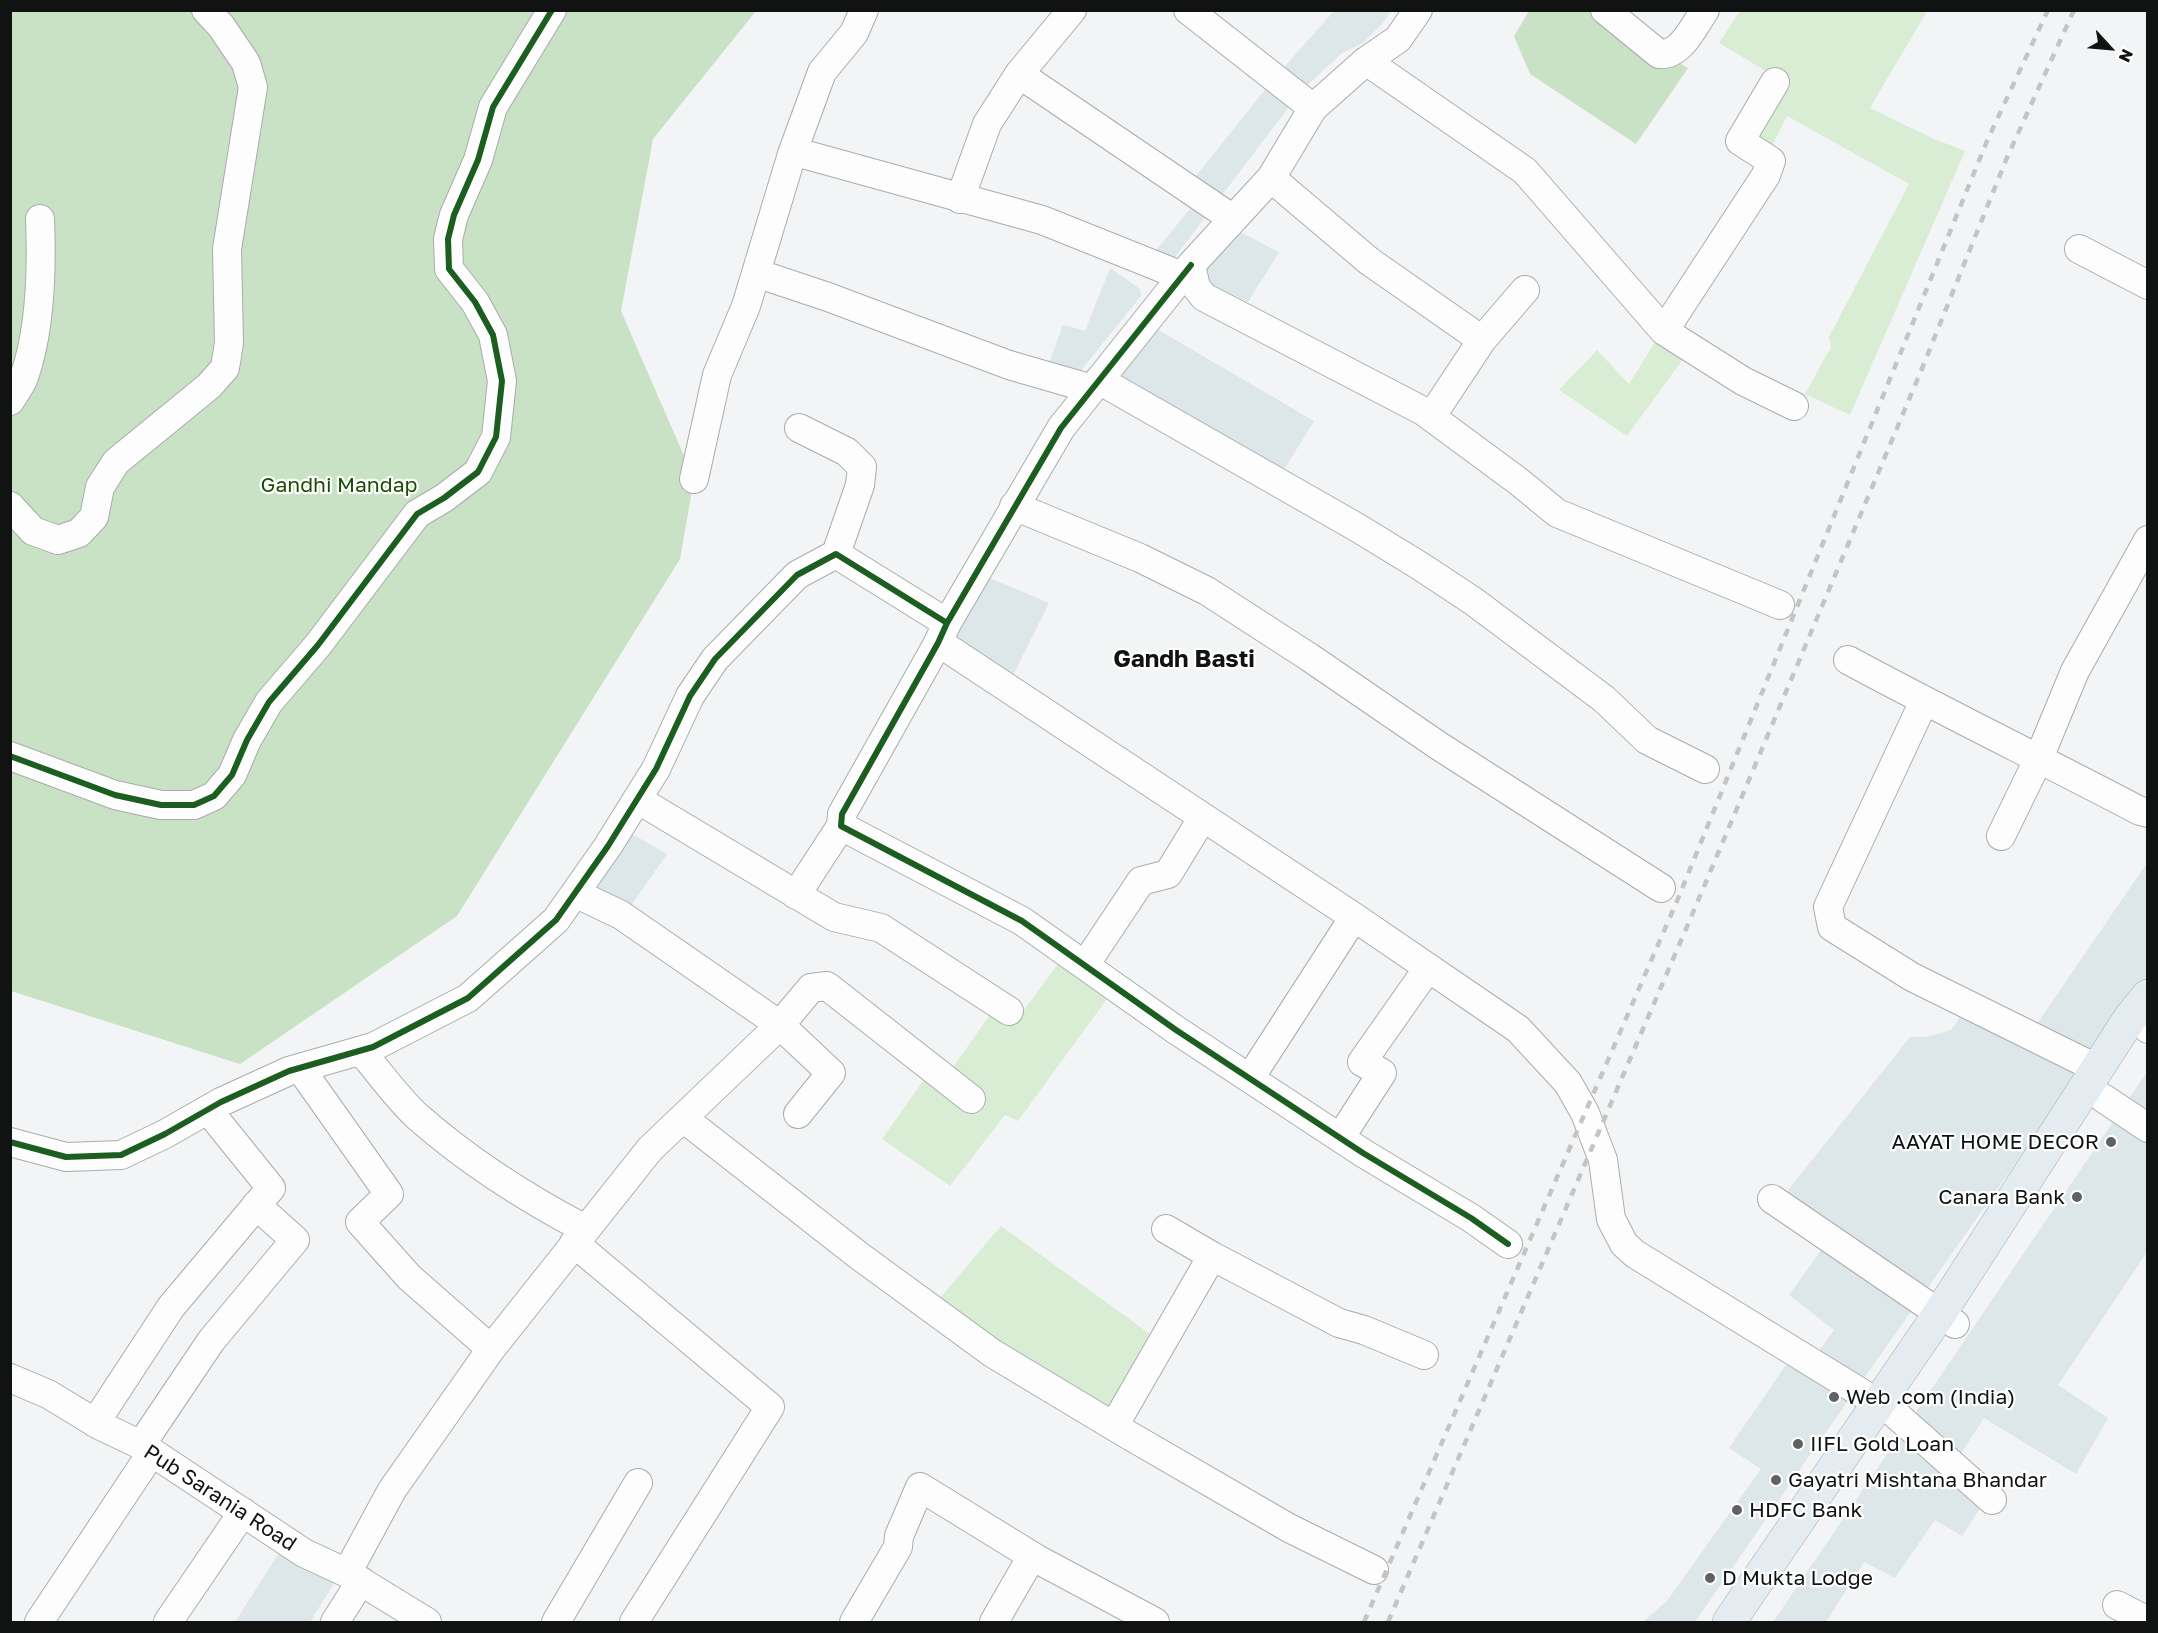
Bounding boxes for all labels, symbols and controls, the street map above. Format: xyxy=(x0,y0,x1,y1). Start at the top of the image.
north arrow xyxy=(2080,18,2140,78)
text: N xyxy=(2115,46,2138,66)
park label: Gandhi Mandap xyxy=(261,472,417,498)
district label: Gandh Basti xyxy=(1113,645,1255,673)
place label: AAYAT HOME DECOR xyxy=(1891,1129,2099,1155)
marker: AAYAT HOME DECOR xyxy=(2104,1135,2118,1149)
place label: Canara Bank xyxy=(1938,1184,2065,1210)
marker: Canara Bank xyxy=(2070,1190,2084,1204)
place label: Web .com (India) xyxy=(1846,1384,2015,1410)
marker: Web .com (India) xyxy=(1827,1390,1841,1404)
place label: IIFL Gold Loan xyxy=(1810,1431,1954,1457)
marker: IIFL Gold Loan xyxy=(1791,1437,1805,1451)
street label: Pub Sarania Road xyxy=(139,1439,301,1557)
place label: Gayatri Mishtana Bhandar xyxy=(1788,1467,2047,1493)
marker: Gayatri Mishtana Bhandar xyxy=(1769,1473,1783,1487)
place label: HDFC Bank xyxy=(1749,1497,1862,1523)
marker: HDFC Bank xyxy=(1730,1503,1744,1517)
place label: D Mukta Lodge xyxy=(1722,1565,1873,1591)
marker: D Mukta Lodge xyxy=(1703,1571,1717,1585)

